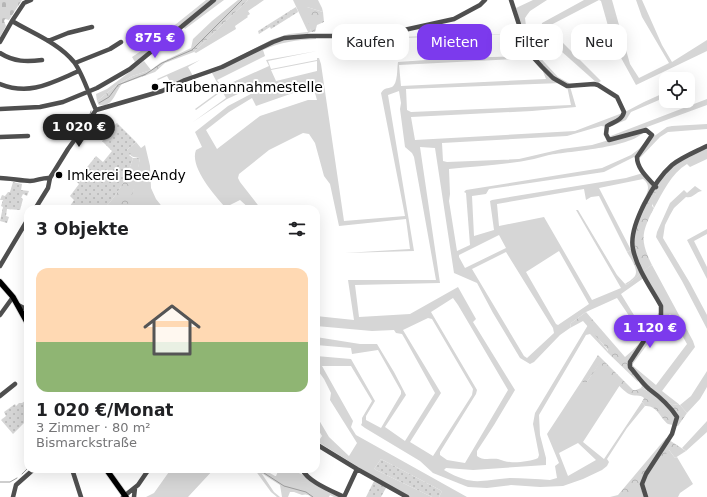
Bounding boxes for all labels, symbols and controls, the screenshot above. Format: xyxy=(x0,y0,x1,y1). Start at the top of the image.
chip: Kaufen xyxy=(332,24,409,60)
chip: Mieten xyxy=(417,24,492,60)
chip: Filter xyxy=(500,24,563,60)
chip: Neu xyxy=(571,24,627,60)
pin: 875 € xyxy=(127,25,183,59)
text: 875 € xyxy=(135,30,175,45)
map controls xyxy=(659,72,695,108)
button: locate xyxy=(659,72,695,108)
place label: Traubenannahmestelle xyxy=(162,79,323,95)
marker: Traubenannahmestelle xyxy=(150,82,160,92)
pin: 1 020 € xyxy=(42,114,116,148)
text: 1 020 € xyxy=(52,119,106,134)
place label: Imkerei BeeAndy xyxy=(67,167,186,183)
marker: Imkerei BeeAndy xyxy=(54,170,64,180)
icon: filters xyxy=(286,218,308,240)
text: 3 Objekte xyxy=(36,219,129,239)
icon: home xyxy=(136,294,208,366)
pin: 1 120 € xyxy=(613,315,687,349)
text: 1 120 € xyxy=(623,320,677,335)
text: 1 020 €/Monat xyxy=(36,400,174,420)
text: 3 Zimmer · 80 m² xyxy=(36,420,151,435)
text: Bismarckstraße xyxy=(36,435,137,450)

